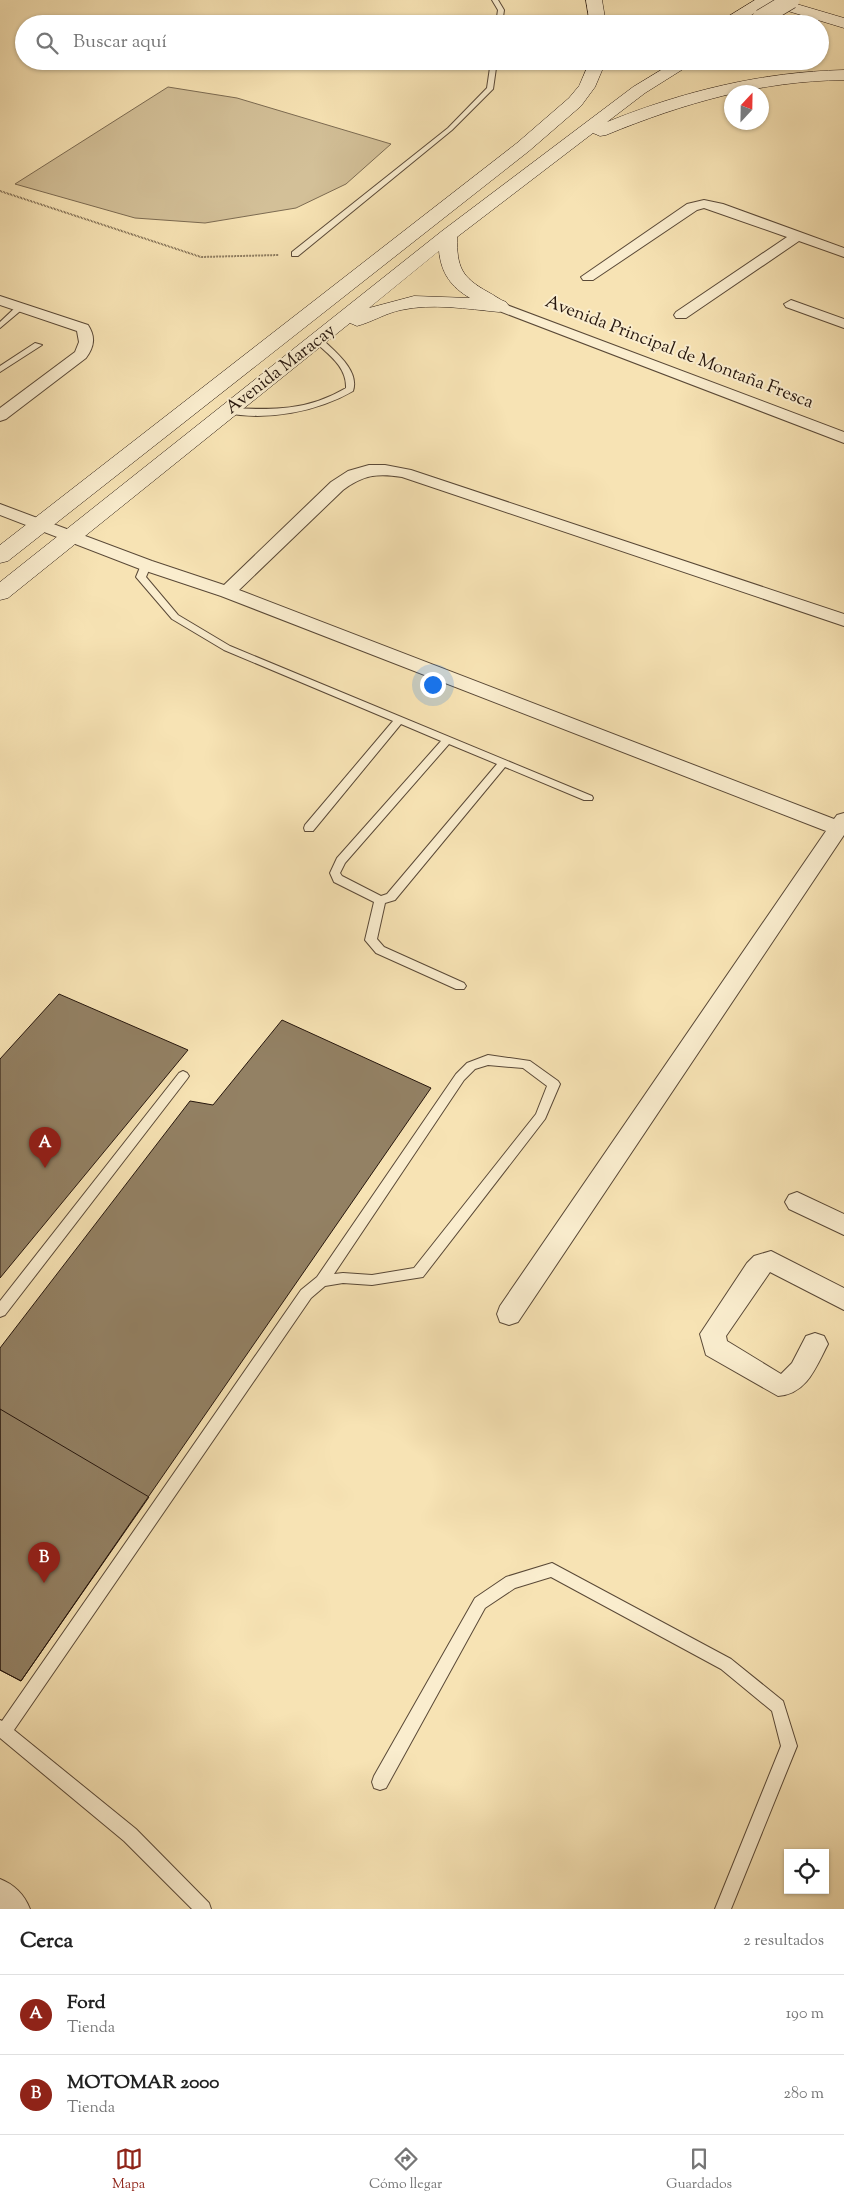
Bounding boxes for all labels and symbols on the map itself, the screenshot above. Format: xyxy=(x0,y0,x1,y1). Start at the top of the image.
north arrow xyxy=(724,85,769,130)
street label: Avenida Principal de Montaña Fresca xyxy=(541,290,817,416)
street label: Avenida Maracay xyxy=(220,319,342,421)
your location xyxy=(420,672,446,698)
pin: A xyxy=(29,1127,61,1168)
pin: B xyxy=(28,1542,60,1583)

